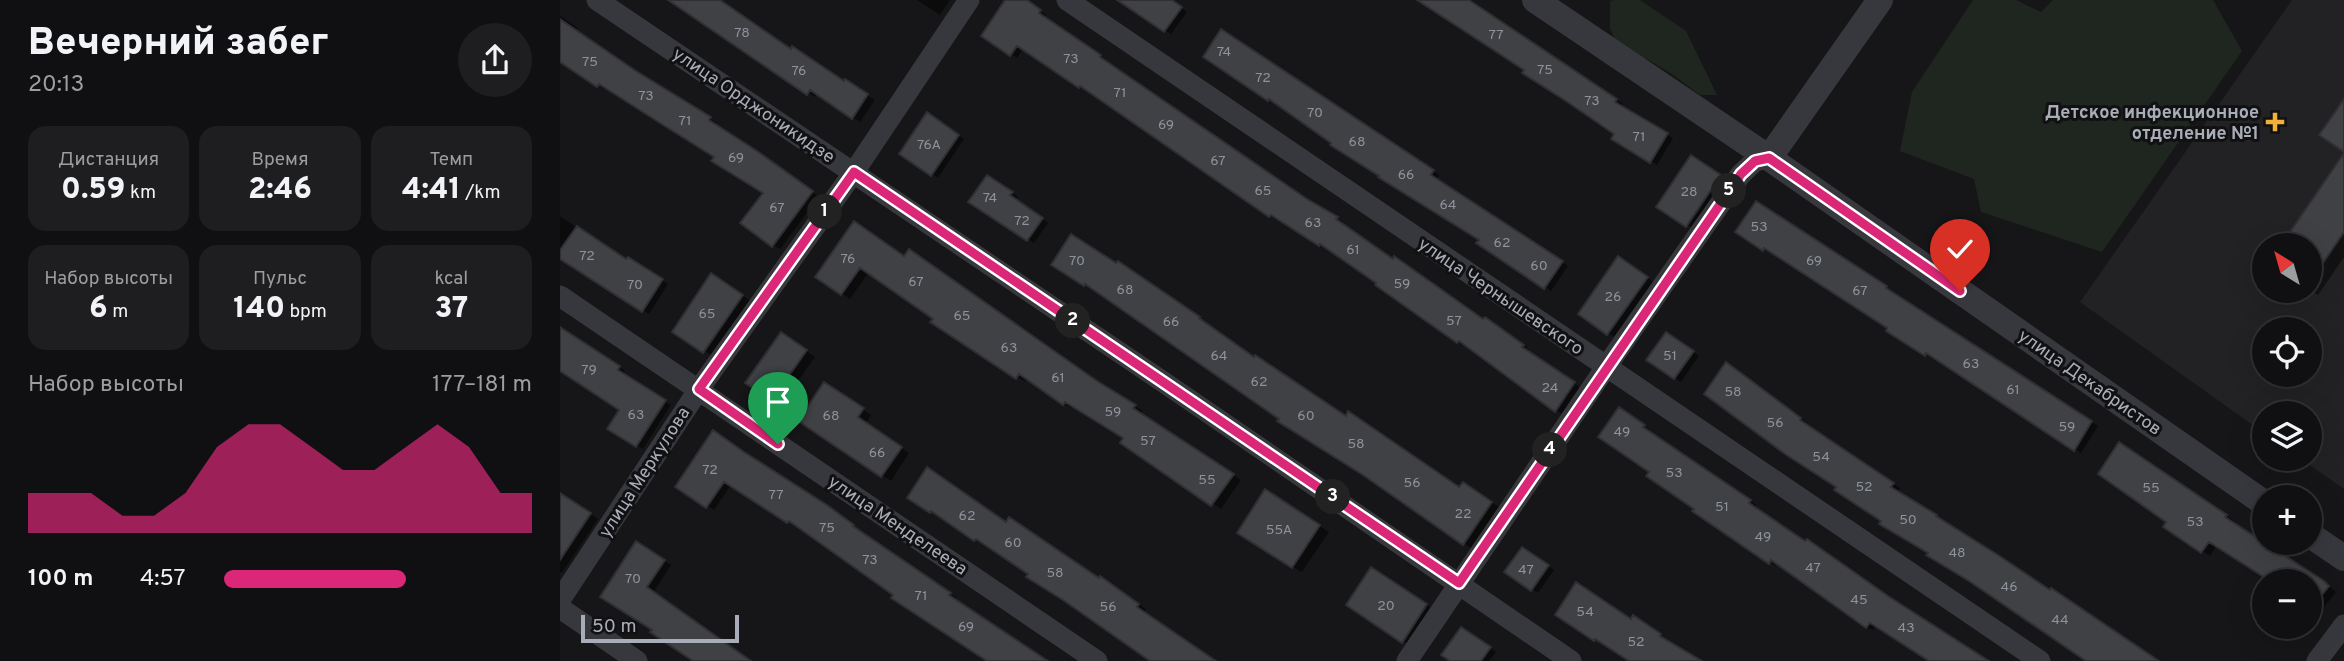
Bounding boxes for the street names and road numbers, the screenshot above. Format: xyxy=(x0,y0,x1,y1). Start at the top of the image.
street label: улица Орджоникидзе xyxy=(668,43,839,169)
street label: улица Чернышевского xyxy=(1413,233,1587,361)
street label: улица Декабристов xyxy=(2013,325,2165,441)
street label: улица Меркулова xyxy=(594,403,696,542)
street label: улица Менделеева xyxy=(823,471,971,581)

